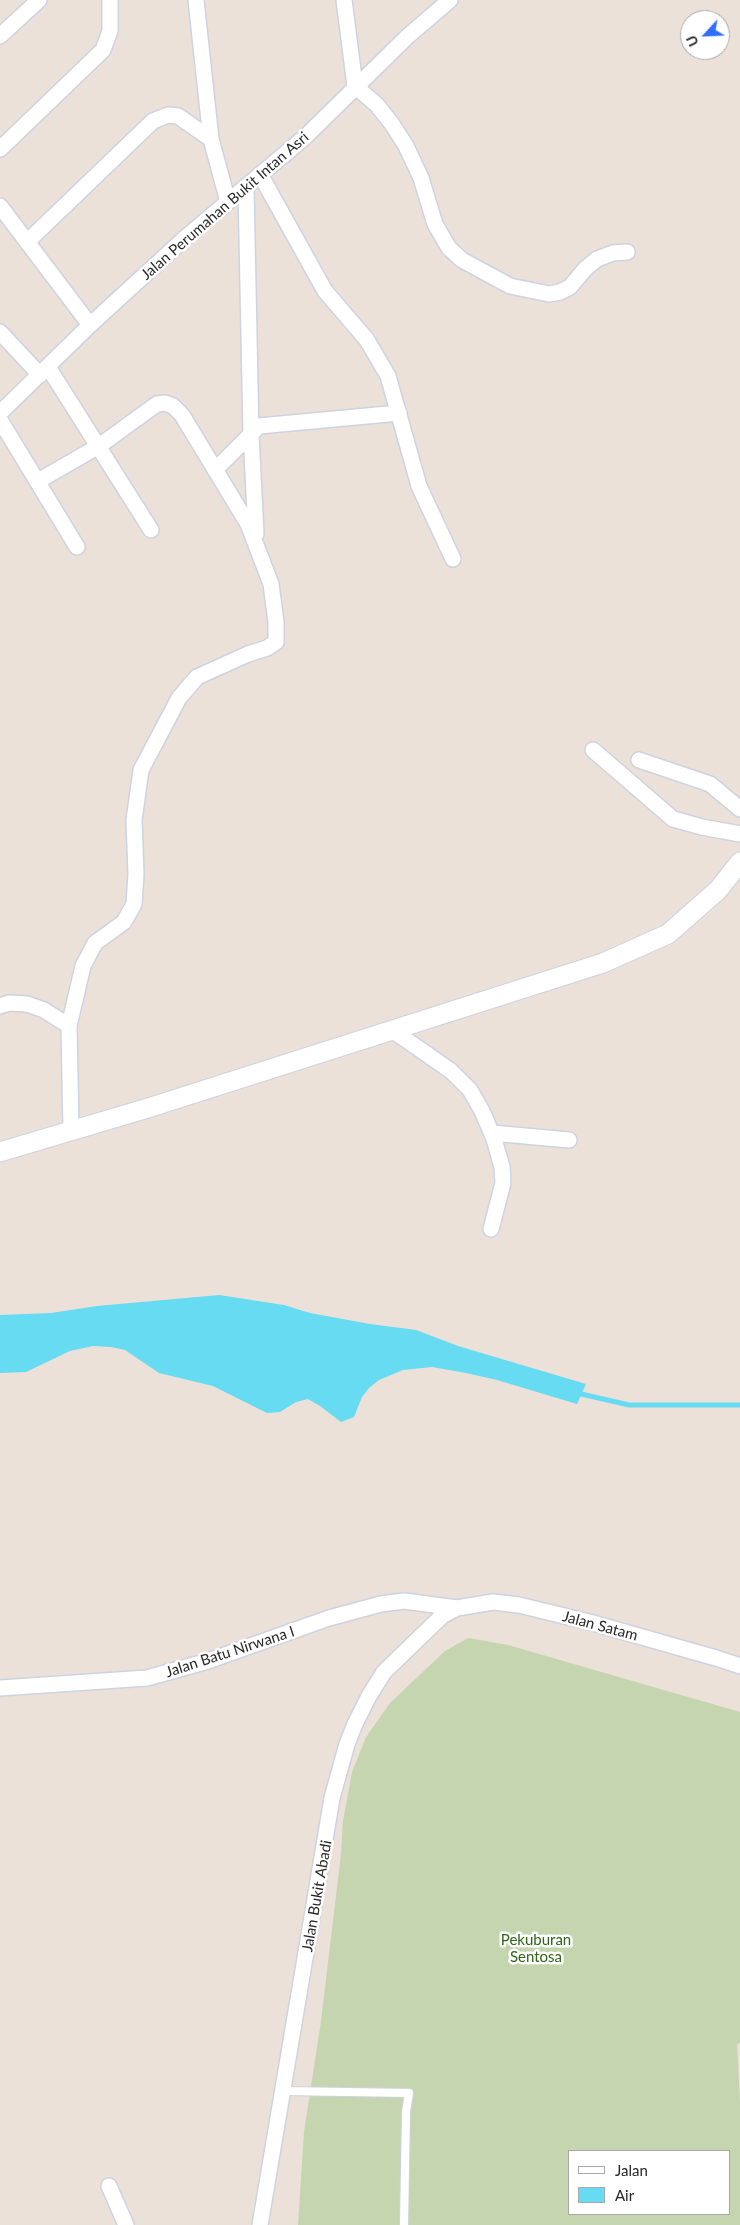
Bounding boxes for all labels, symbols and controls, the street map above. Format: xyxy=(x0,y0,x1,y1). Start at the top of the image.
north arrow xyxy=(680,10,730,60)
text: U xyxy=(682,33,702,49)
street label: Jalan Perumahan Bukit Intan Asri xyxy=(137,128,313,284)
street label: Jalan Satam xyxy=(560,1607,640,1645)
street label: Jalan Batu Nirwana I xyxy=(163,1623,297,1681)
street label: Jalan Bukit Abadi xyxy=(298,1839,336,1953)
park label: Pekuburan Sentosa xyxy=(501,1931,571,1966)
legend xyxy=(568,2150,730,2215)
text: Jalan xyxy=(615,2161,648,2179)
text: Air xyxy=(615,2186,634,2204)

